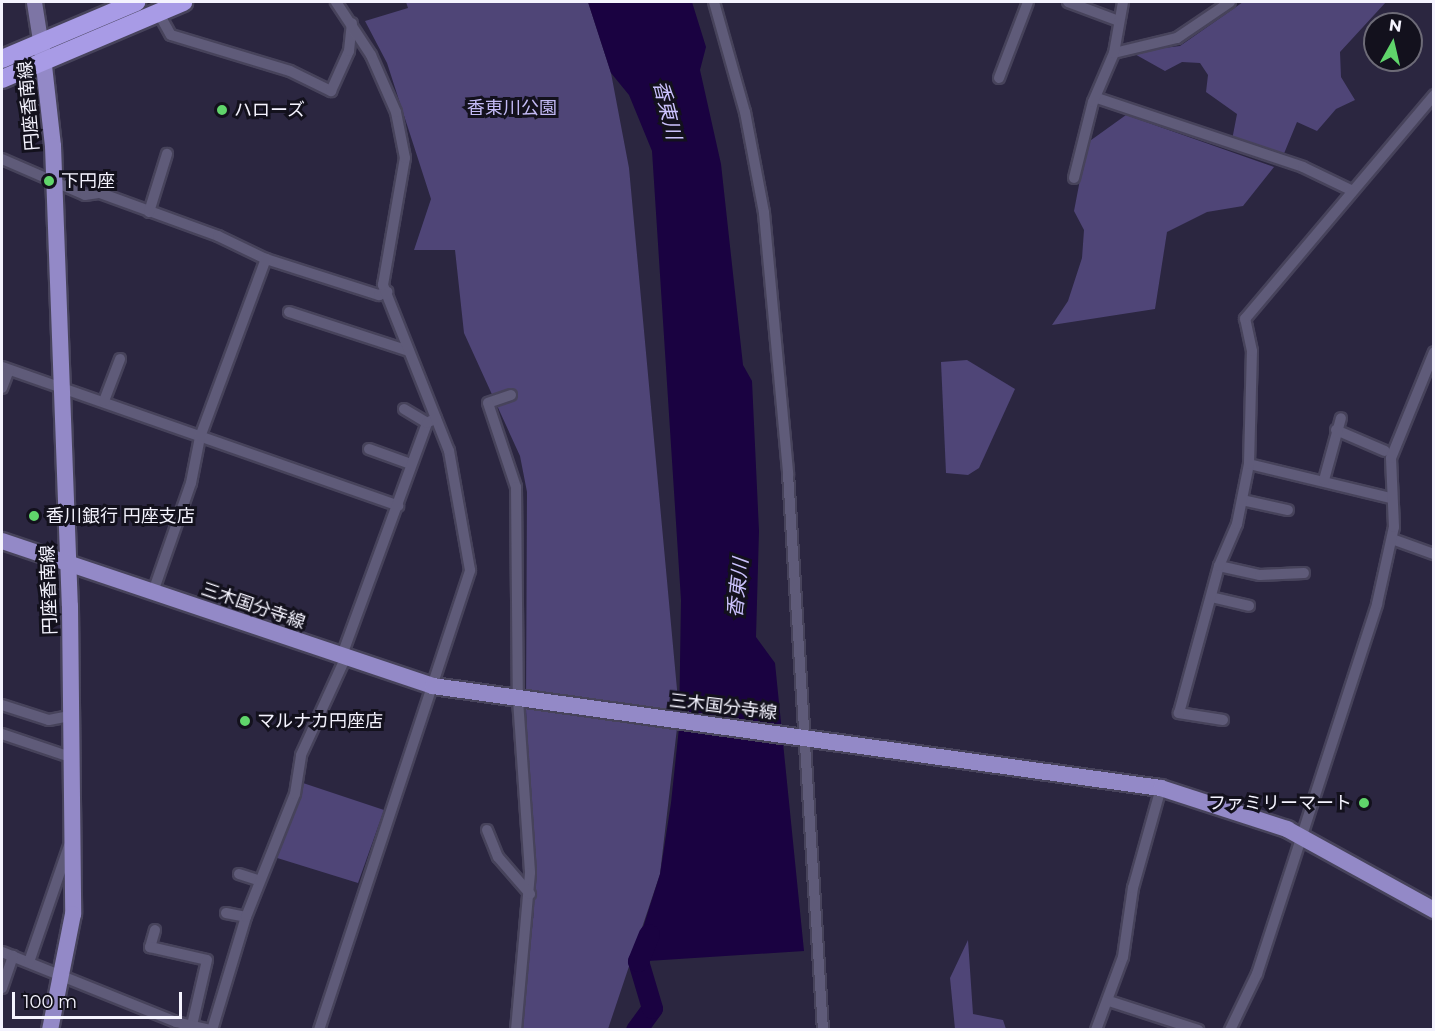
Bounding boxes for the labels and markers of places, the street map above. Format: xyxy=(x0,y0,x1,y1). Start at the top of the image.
place label: ハローズ xyxy=(234,99,306,121)
marker: ハローズ xyxy=(215,103,229,117)
place label: 下円座 xyxy=(61,170,115,192)
marker: 下円座 xyxy=(42,174,56,188)
place label: 香川銀行 円座支店 xyxy=(46,505,195,527)
marker: 香川銀行 円座支店 xyxy=(27,509,41,523)
place label: マルナカ円座店 xyxy=(257,710,383,732)
marker: マルナカ円座店 xyxy=(238,714,252,728)
place label: ファミリーマート xyxy=(1208,792,1352,814)
marker: ファミリーマート xyxy=(1357,796,1371,810)

